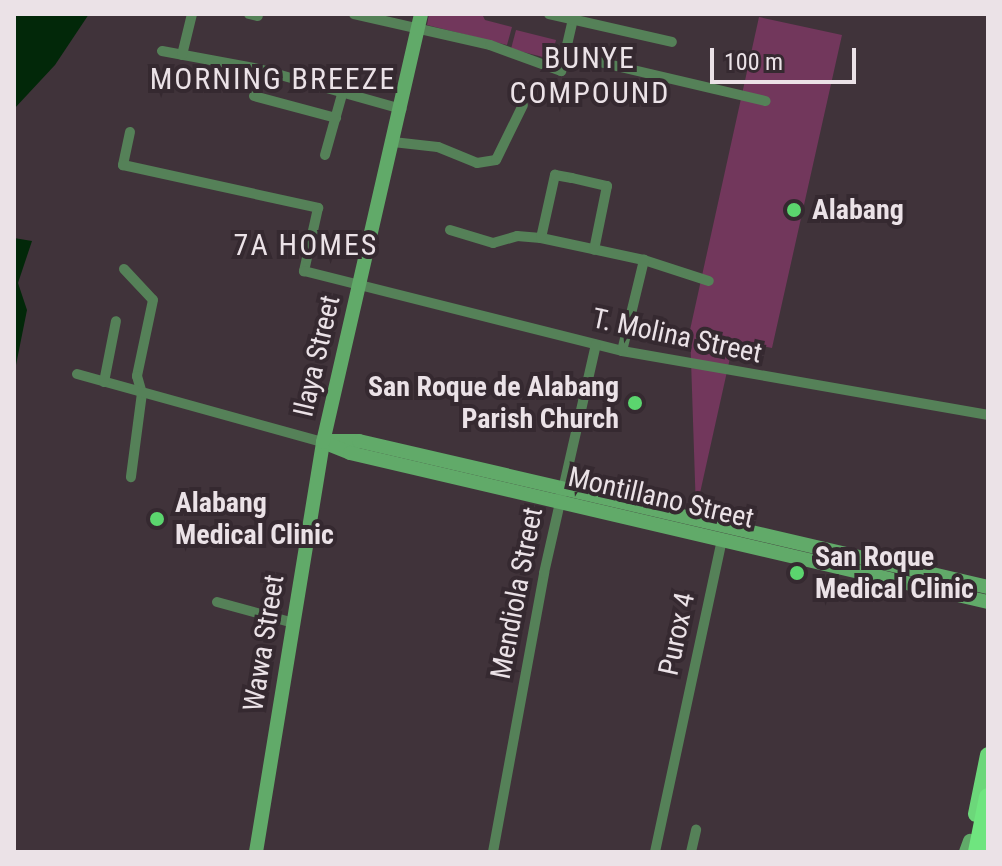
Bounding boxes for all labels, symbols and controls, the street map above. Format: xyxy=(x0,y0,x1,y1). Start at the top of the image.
scale bar xyxy=(714,32,860,82)
district label: BUNYE COMPOUND xyxy=(510,40,670,110)
text: 100 m xyxy=(724,48,783,76)
district label: MORNING BREEZE xyxy=(150,61,396,97)
place label: Alabang xyxy=(812,193,904,227)
marker: Alabang xyxy=(783,199,805,221)
district label: 7A HOMES xyxy=(234,227,378,263)
street label: Ilaya Street xyxy=(287,292,347,420)
street label: T. Molina Street xyxy=(589,302,765,370)
place label: San Roque de Alabang Parish Church xyxy=(368,370,619,436)
marker: San Roque de Alabang Parish Church xyxy=(626,394,644,412)
street label: Montillano Street xyxy=(565,460,757,536)
place label: Alabang Medical Clinic xyxy=(175,486,334,552)
street label: Mendiola Street xyxy=(484,504,550,682)
marker: Alabang Medical Clinic xyxy=(146,508,168,530)
place label: San Roque Medical Clinic xyxy=(815,540,974,606)
marker: San Roque Medical Clinic xyxy=(786,562,808,584)
street label: Wawa Street xyxy=(237,572,291,714)
street label: Purox 4 xyxy=(652,590,702,678)

